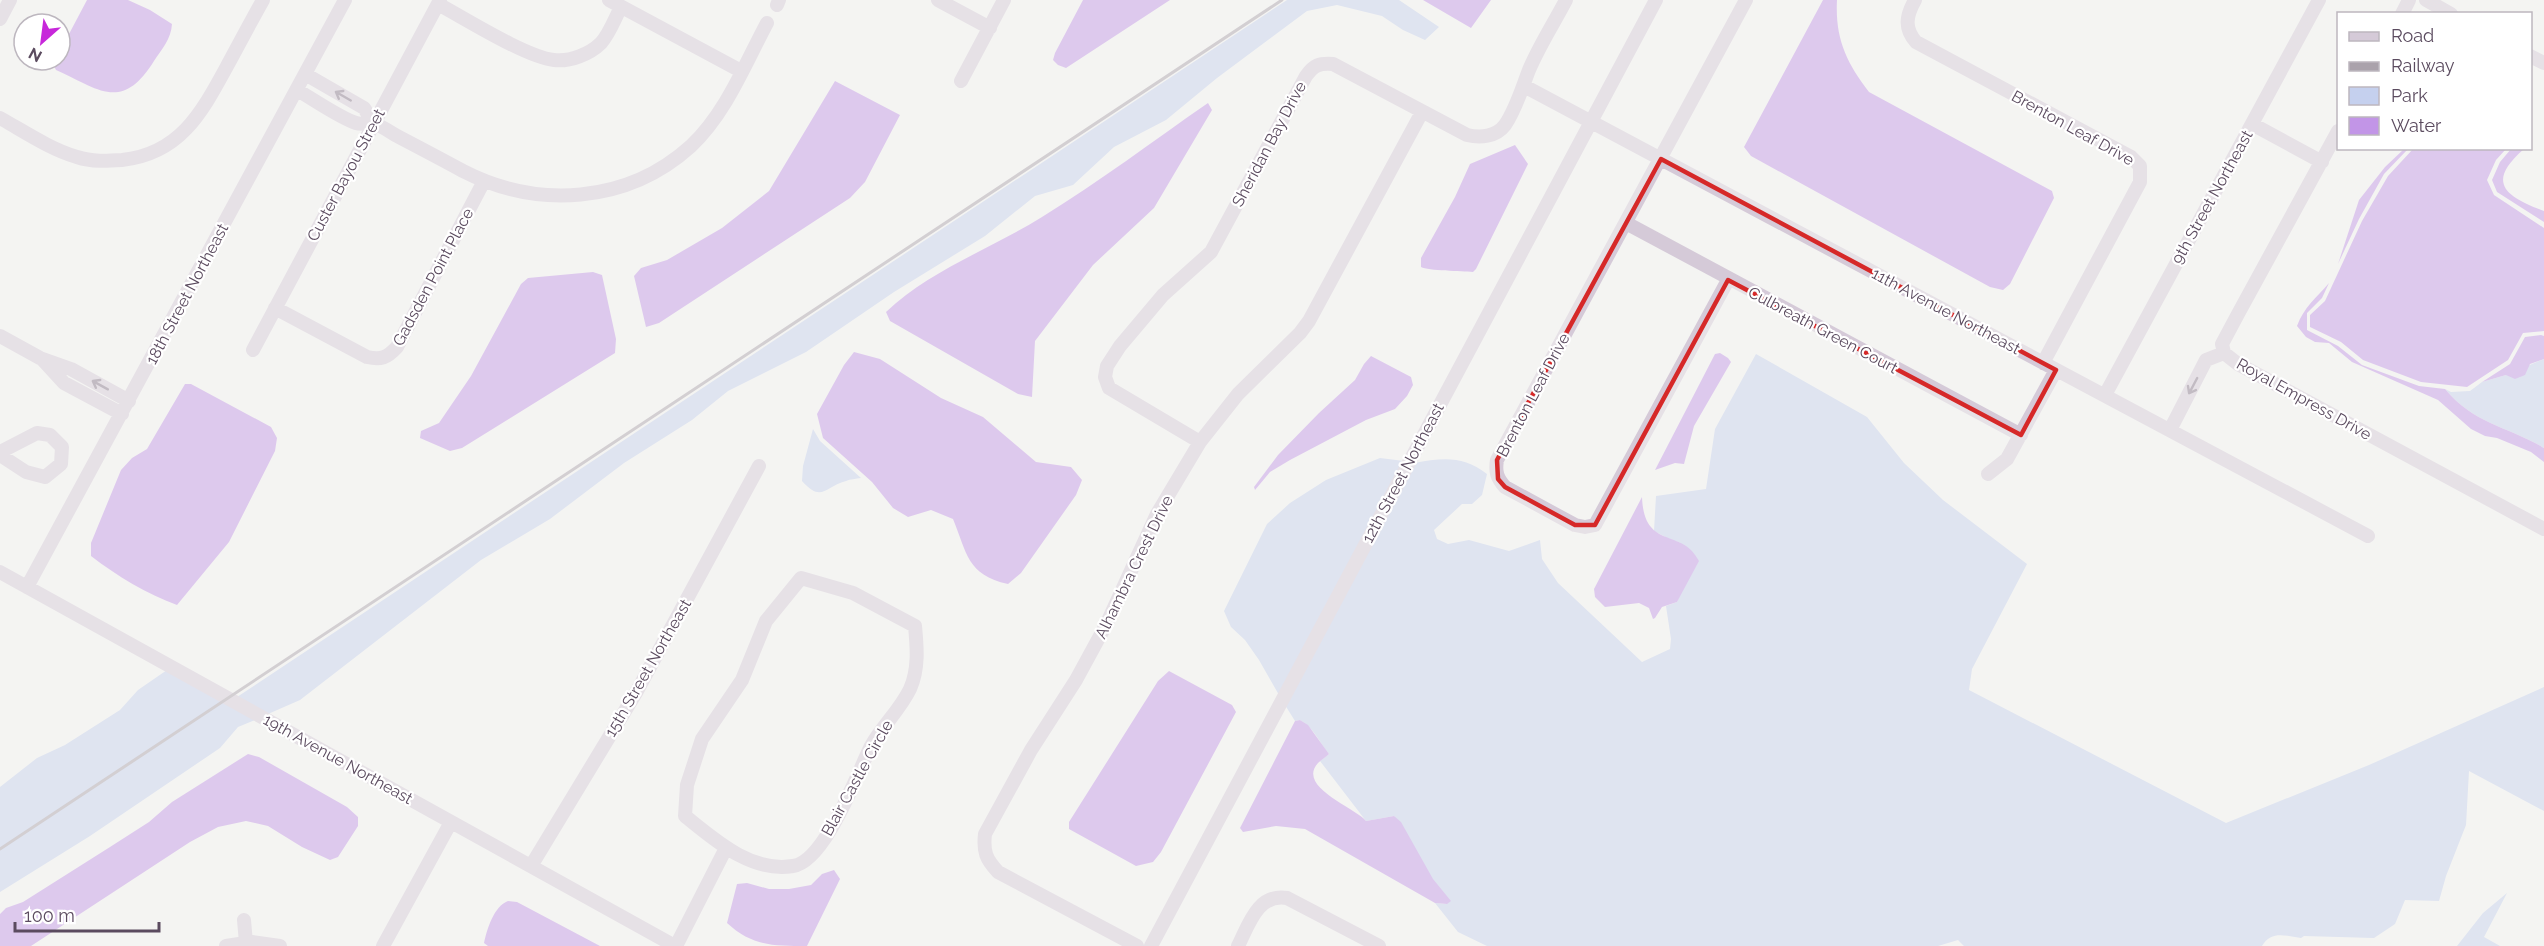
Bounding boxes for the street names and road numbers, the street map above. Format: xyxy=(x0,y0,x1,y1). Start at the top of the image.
street label: Sheridan Bay Drive xyxy=(1228,78,1310,210)
street label: Brenton Leaf Drive xyxy=(2008,86,2138,170)
street label: Custer Bayou Street xyxy=(303,105,389,244)
street label: 9th Street Northeast xyxy=(2167,126,2257,267)
street label: Gadsden Point Place xyxy=(389,205,477,349)
street label: 18th Street Northeast xyxy=(142,220,232,368)
street label: 11th Avenue Northeast xyxy=(1869,264,2024,359)
street label: Culbreath Green Court xyxy=(1745,282,1902,378)
street label: Brenton Leaf Drive xyxy=(1492,330,1574,460)
street label: Royal Empress Drive xyxy=(2233,354,2375,444)
street label: 12th Street Northeast xyxy=(1358,399,1448,546)
street label: Alhambra Crest Drive xyxy=(1091,492,1177,642)
street label: 15th Street Northeast xyxy=(601,595,696,740)
street label: 19th Avenue Northeast xyxy=(260,710,417,808)
street label: Blair Castle Circle xyxy=(817,717,897,839)

